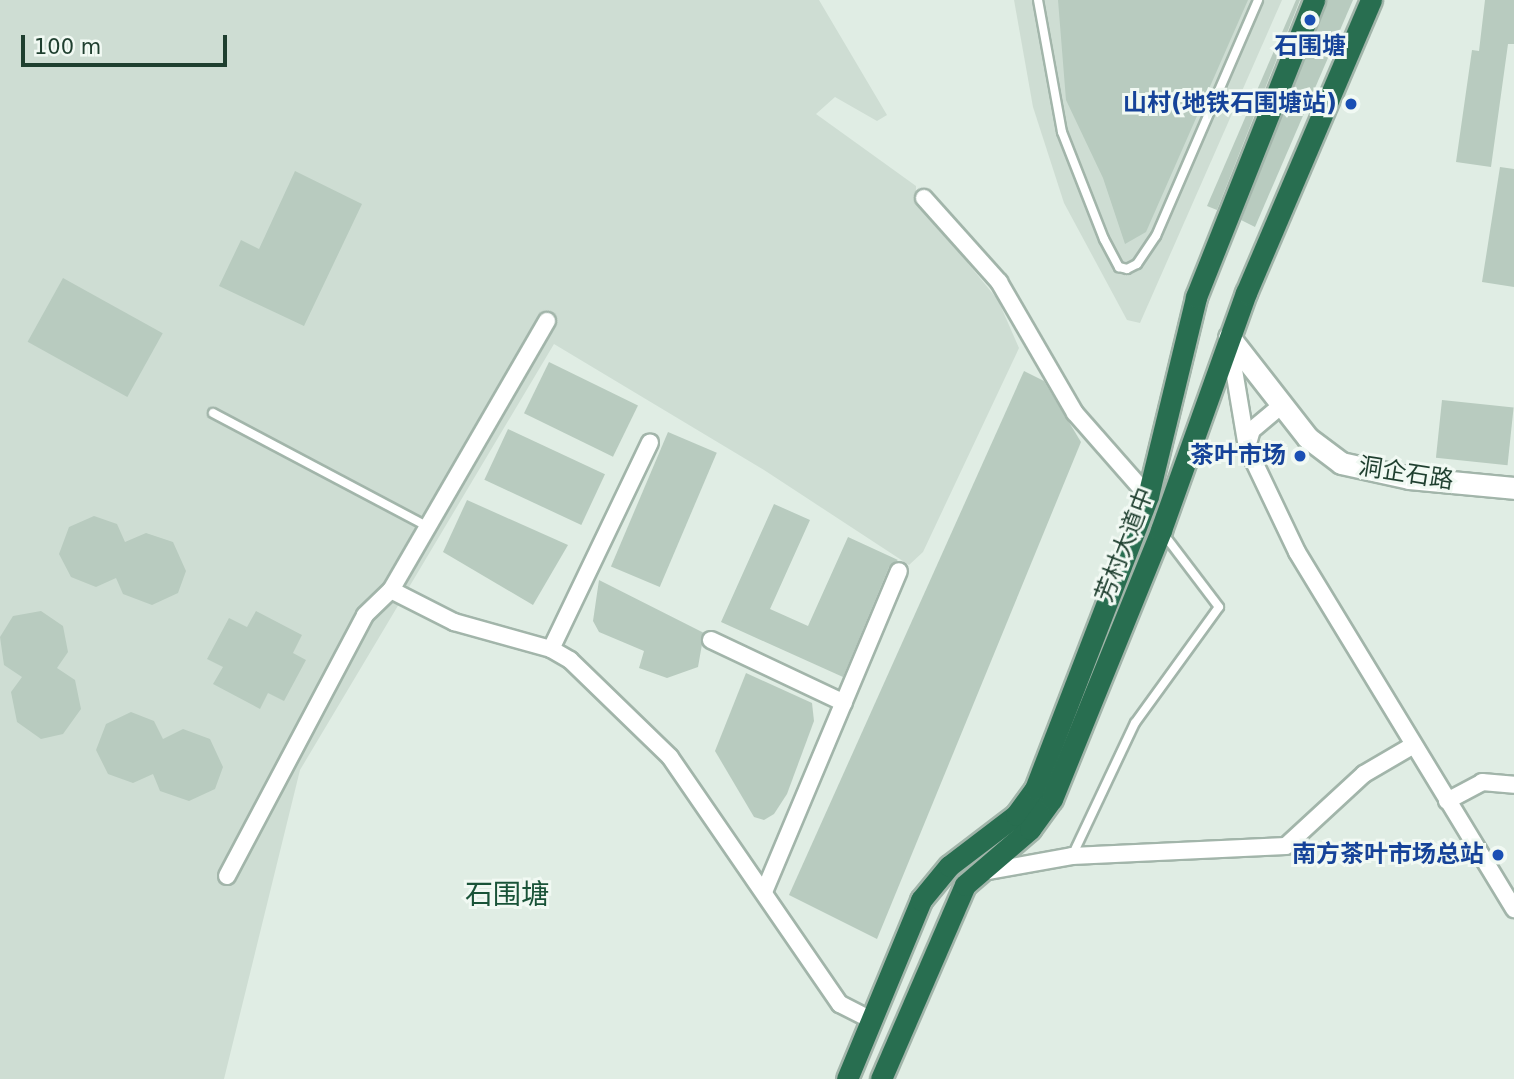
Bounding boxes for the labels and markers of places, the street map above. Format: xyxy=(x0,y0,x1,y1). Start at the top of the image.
marker: 石围塘 xyxy=(1300,10,1320,30)
place label: 石围塘 xyxy=(1274,33,1346,61)
place label: 山村(地铁石围塘站) xyxy=(1123,90,1337,118)
marker: 山村(地铁石围塘站) xyxy=(1343,96,1359,112)
place label: 茶叶市场 xyxy=(1190,442,1286,470)
marker: 茶叶市场 xyxy=(1292,448,1308,464)
place label: 南方茶叶市场总站 xyxy=(1292,841,1484,869)
marker: 南方茶叶市场总站 xyxy=(1490,847,1506,863)

